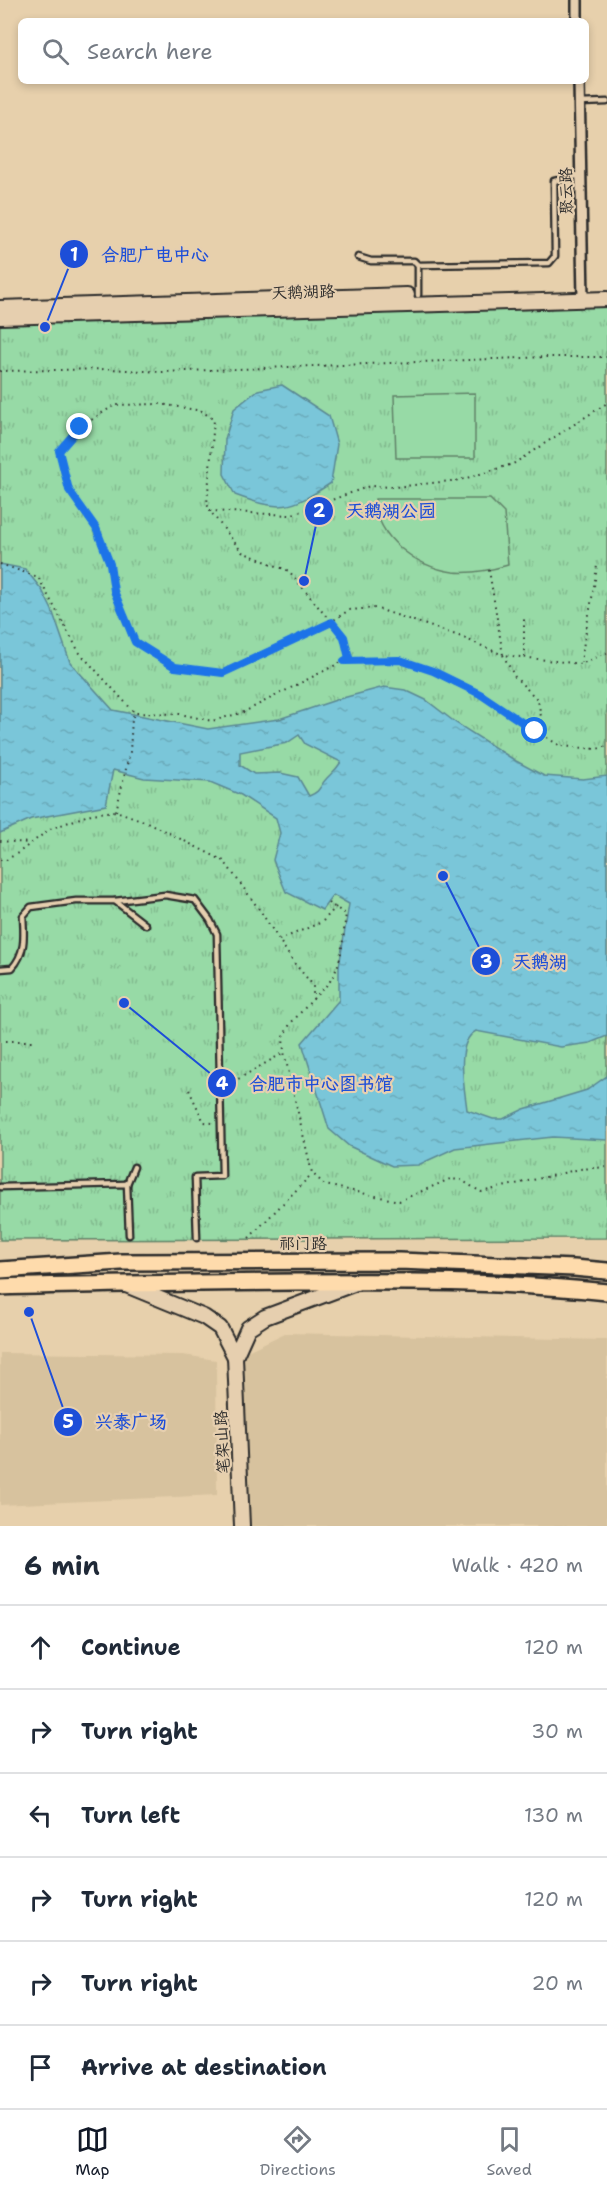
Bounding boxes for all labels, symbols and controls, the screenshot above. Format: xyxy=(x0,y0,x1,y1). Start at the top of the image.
search box xyxy=(18,18,589,84)
icon: search xyxy=(39,35,72,68)
text: Search here xyxy=(87,37,213,66)
street label: 聚云路 xyxy=(555,167,577,215)
callout: 合肥广电中心 xyxy=(59,236,221,272)
text: 1 xyxy=(70,243,78,267)
text: 合肥广电中心 xyxy=(101,243,209,267)
street label: 天鹅湖路 xyxy=(271,280,335,304)
route end xyxy=(66,413,92,439)
callout: 天鹅湖公园 xyxy=(304,493,448,529)
text: 2 xyxy=(313,499,326,523)
text: 天鹅湖公园 xyxy=(346,499,436,523)
route start xyxy=(521,717,547,743)
callout: 天鹅湖 xyxy=(471,943,579,979)
text: 3 xyxy=(480,950,492,974)
text: 天鹅湖 xyxy=(513,950,567,974)
callout: 合肥市中心图书馆 xyxy=(207,1065,405,1101)
text: 4 xyxy=(216,1072,229,1096)
text: 合肥市中心图书馆 xyxy=(249,1072,393,1096)
street label: 祁门路 xyxy=(279,1233,327,1254)
callout: 兴泰广场 xyxy=(53,1404,179,1440)
street label: 笔架山路 xyxy=(210,1409,234,1475)
text: 5 xyxy=(62,1410,74,1434)
text: 兴泰广场 xyxy=(95,1410,167,1434)
text: 6 min xyxy=(24,1548,100,1583)
text: Walk · 420 m xyxy=(451,1552,583,1578)
icon: ahead xyxy=(24,1631,57,1664)
text: Continue xyxy=(81,1633,181,1662)
text: 120 m xyxy=(524,1634,583,1660)
icon: right xyxy=(24,1715,57,1748)
text: Turn right xyxy=(81,1717,198,1746)
text: 30 m xyxy=(531,1718,583,1744)
icon: left xyxy=(24,1799,57,1832)
text: Turn left xyxy=(81,1801,180,1830)
text: 130 m xyxy=(524,1802,583,1828)
icon: right xyxy=(24,1883,57,1916)
text: Turn right xyxy=(81,1885,198,1914)
text: 120 m xyxy=(524,1886,583,1912)
icon: right xyxy=(24,1967,57,2000)
text: Turn right xyxy=(81,1969,198,1998)
text: 20 m xyxy=(532,1970,583,1996)
icon: arrive xyxy=(24,2051,57,2084)
text: Arrive at destination xyxy=(81,2053,327,2082)
tab: Map xyxy=(75,2123,109,2180)
tab: Directions xyxy=(260,2123,336,2180)
tab: Saved xyxy=(486,2123,532,2180)

